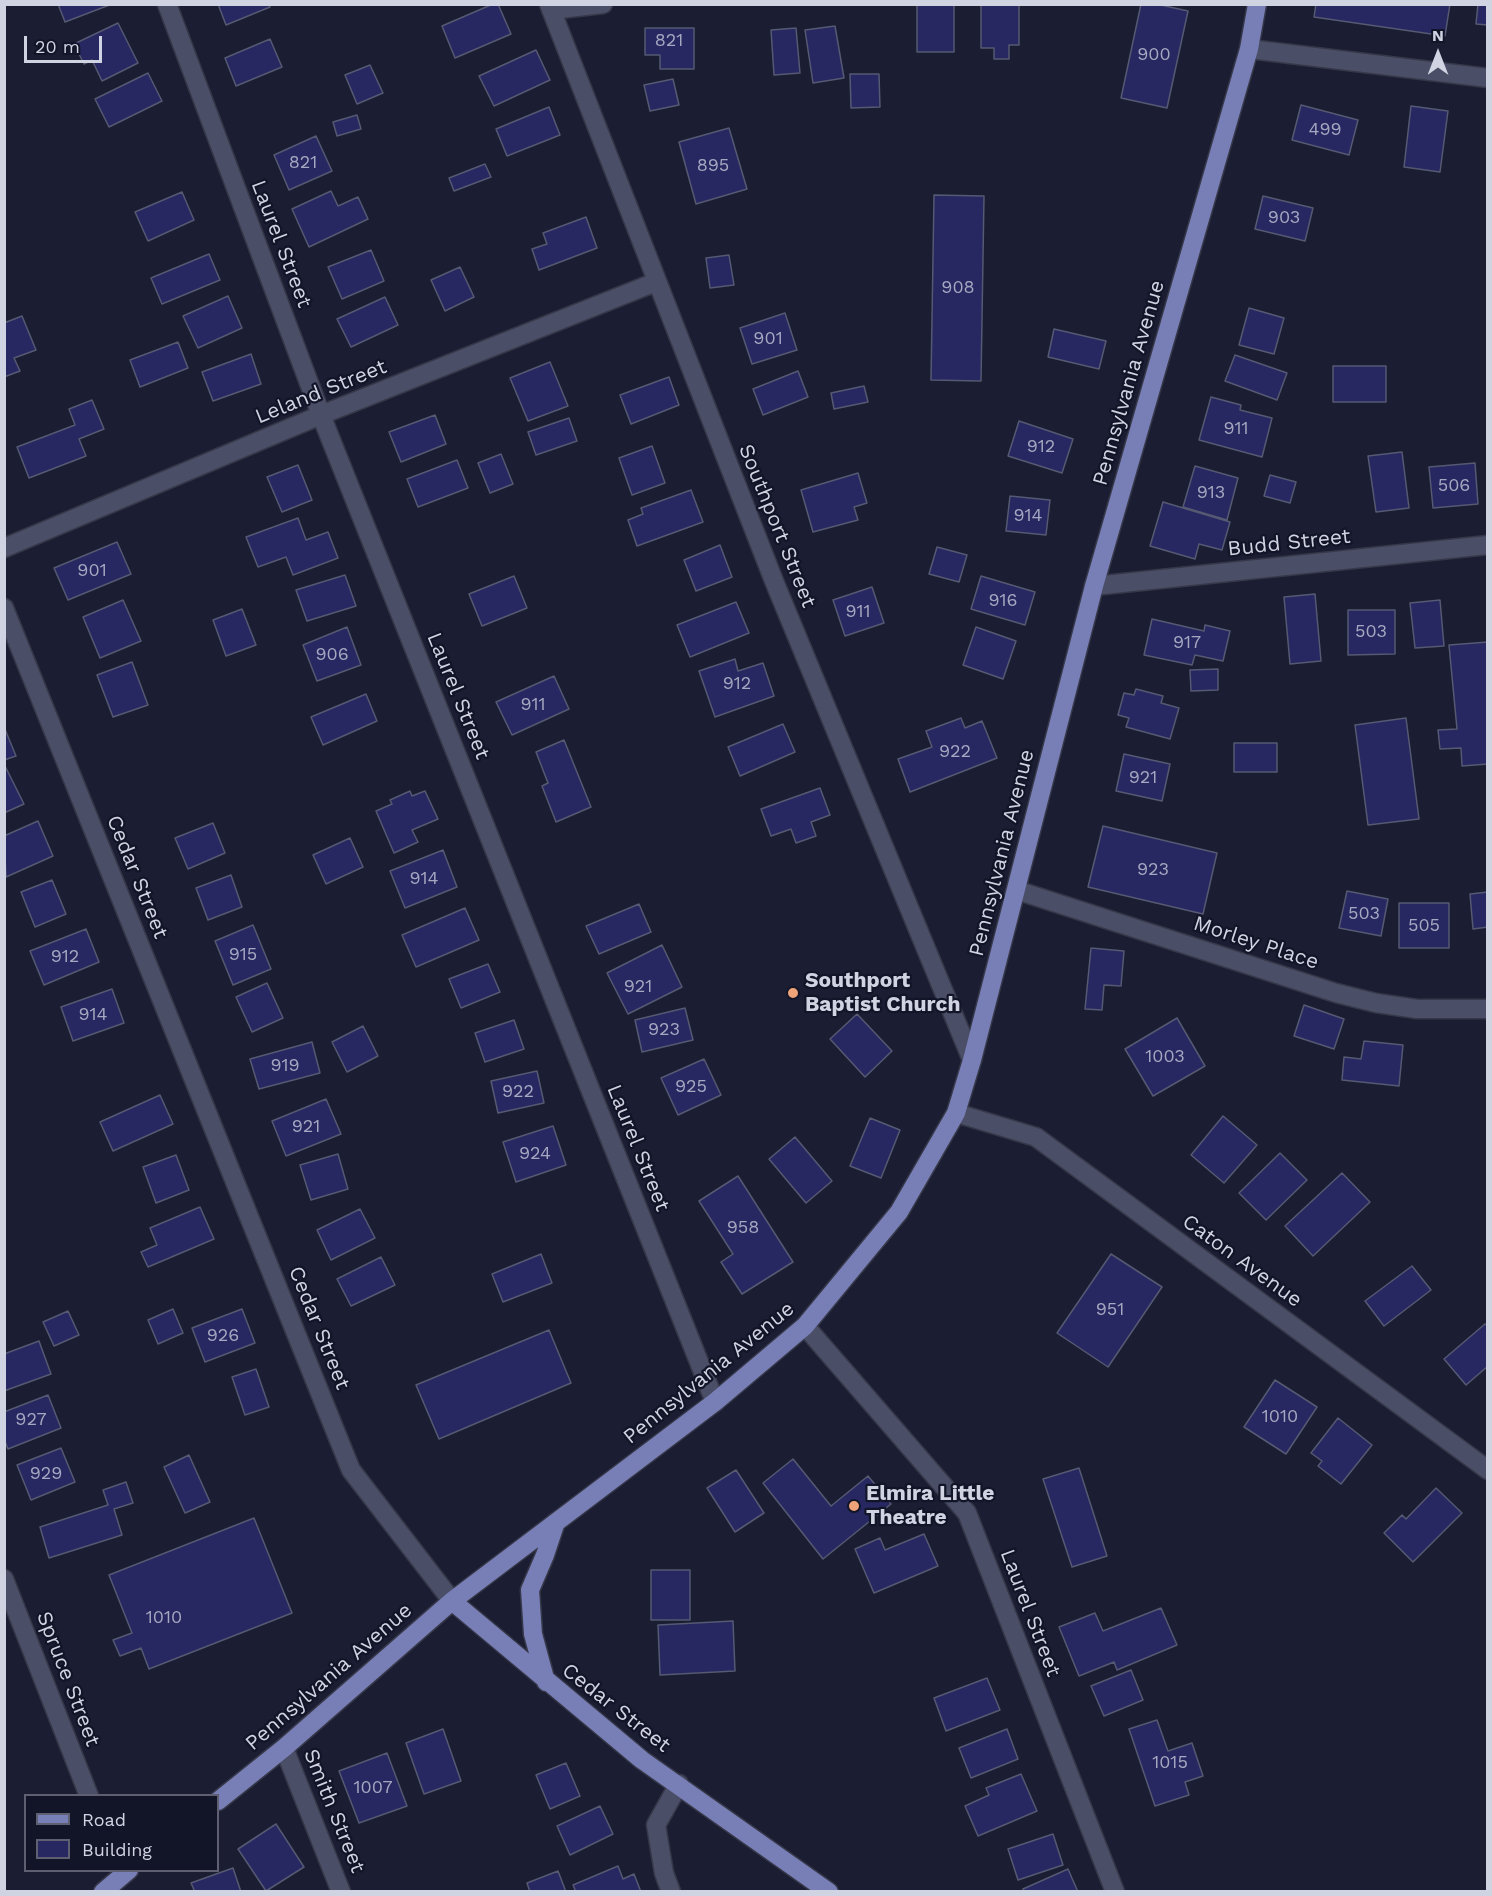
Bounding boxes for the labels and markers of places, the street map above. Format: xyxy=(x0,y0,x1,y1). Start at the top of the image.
place label: Southport Baptist Church xyxy=(805,968,960,1018)
marker: Southport Baptist Church xyxy=(786,986,800,1000)
place label: Elmira Little Theatre xyxy=(866,1481,994,1531)
marker: Elmira Little Theatre xyxy=(847,1499,861,1513)

